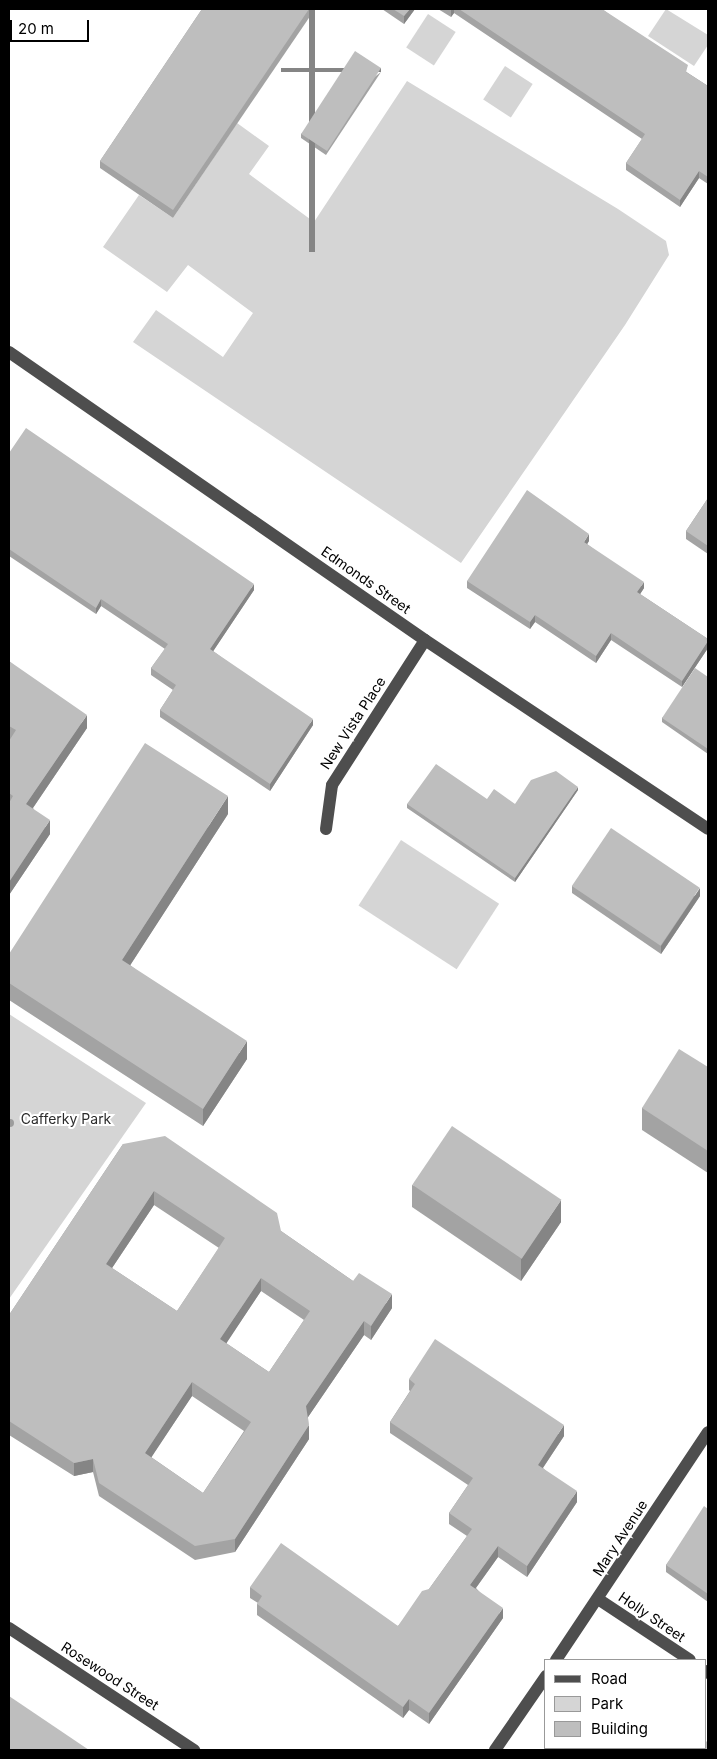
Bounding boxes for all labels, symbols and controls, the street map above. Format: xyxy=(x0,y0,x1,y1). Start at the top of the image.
scale bar xyxy=(12,10,91,42)
text: 20 m xyxy=(18,19,54,38)
street label: Edmonds Street xyxy=(318,543,414,617)
street label: New Vista Place xyxy=(317,674,389,772)
park label: Cafferky Park xyxy=(21,1111,111,1127)
street label: Mary Avenue xyxy=(589,1497,651,1579)
street label: Holly Street xyxy=(615,1589,689,1645)
street label: Rosewood Street xyxy=(58,1638,162,1714)
legend xyxy=(544,1659,707,1749)
text: Road xyxy=(591,1669,627,1688)
text: Park xyxy=(591,1694,623,1713)
text: Building xyxy=(591,1719,648,1738)

